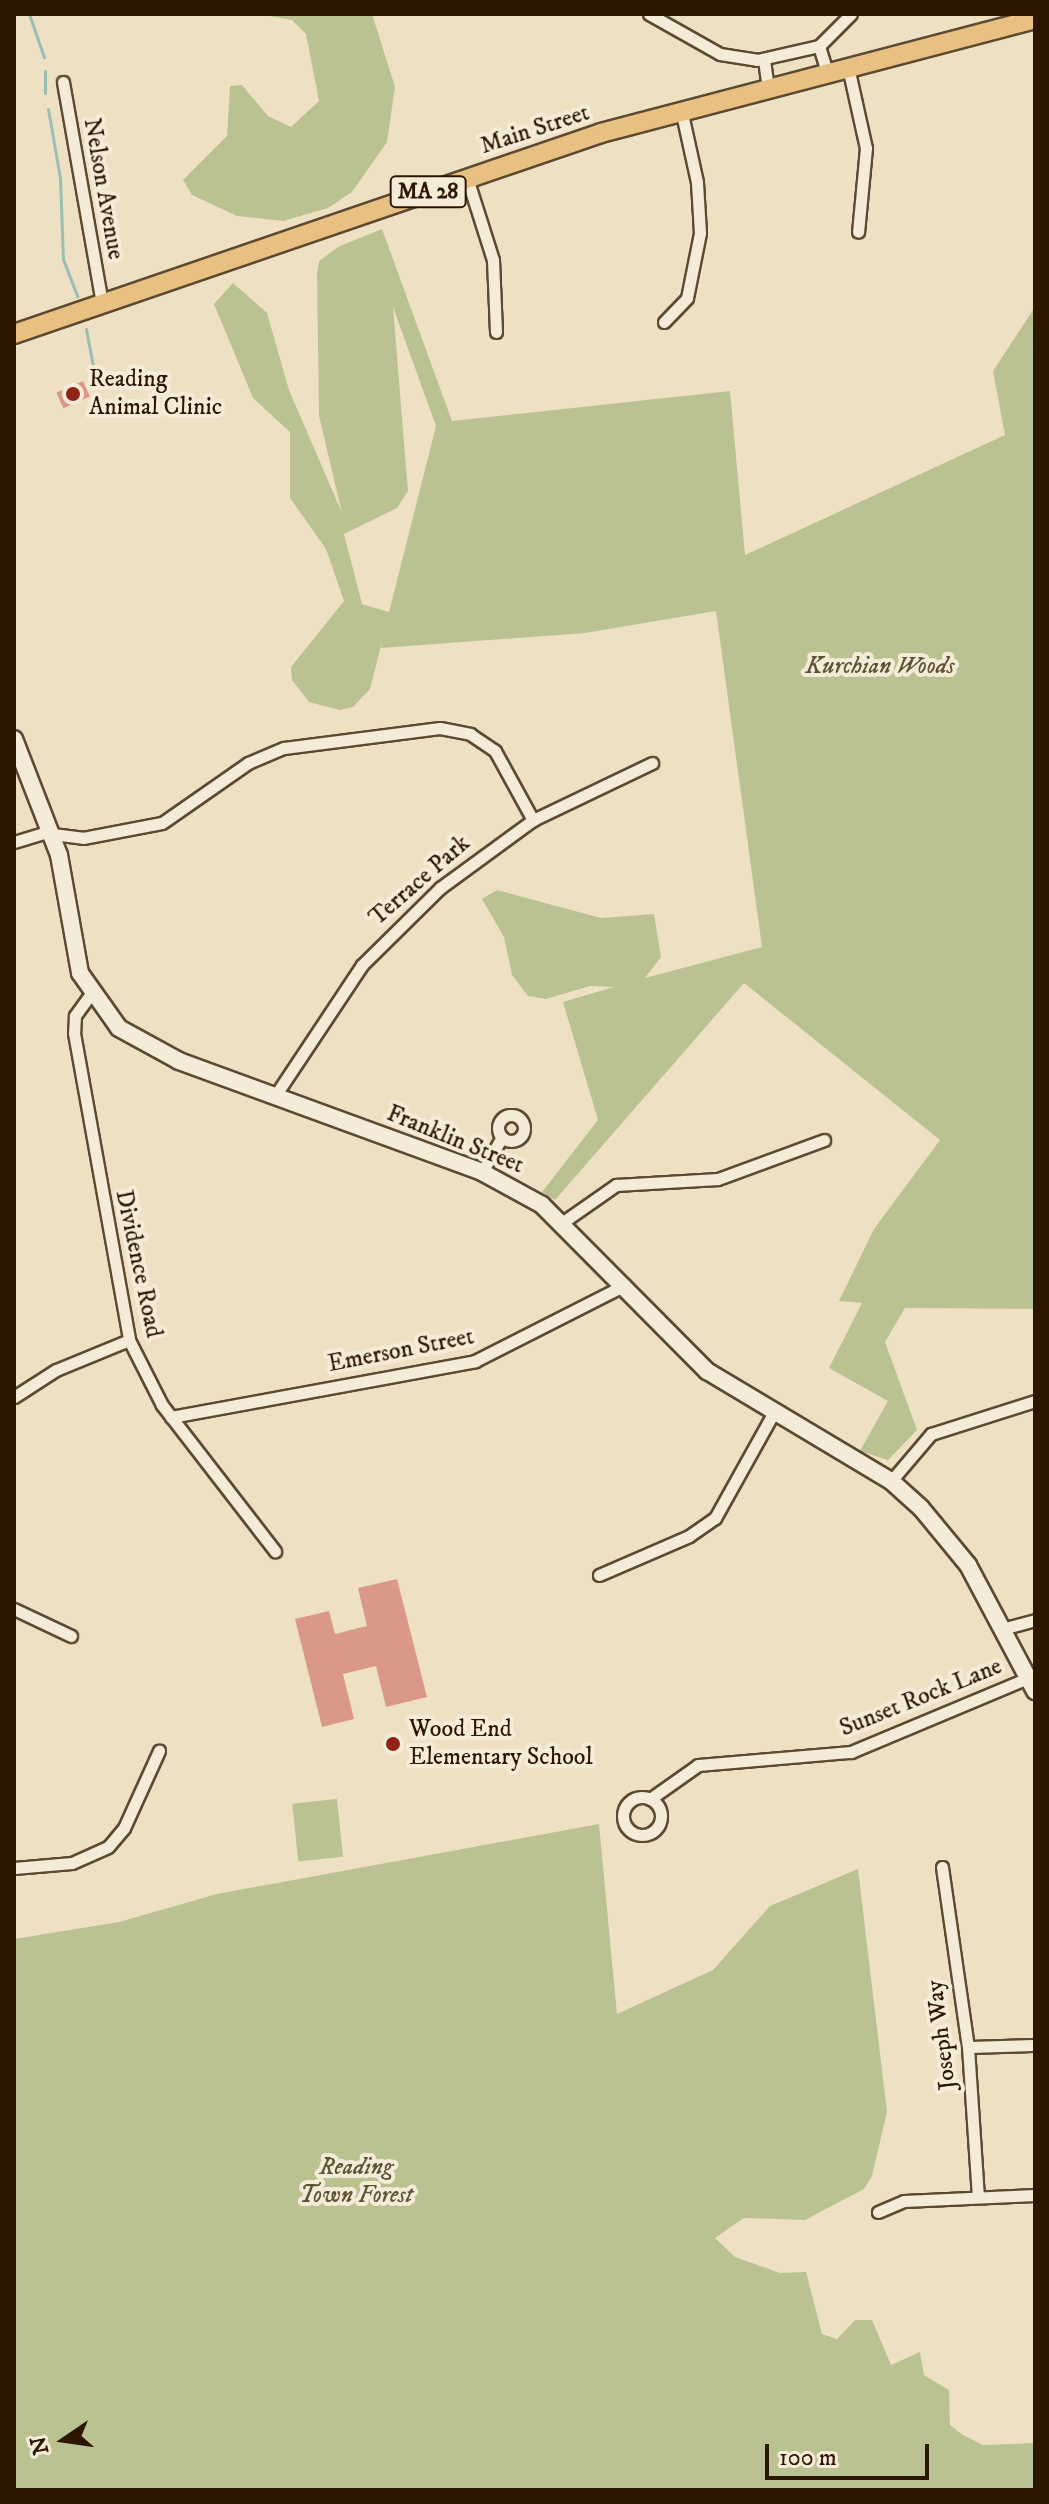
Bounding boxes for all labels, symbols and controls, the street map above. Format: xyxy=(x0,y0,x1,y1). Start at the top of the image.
street label: Main Street xyxy=(477,99,593,161)
street label: Nelson Avenue xyxy=(76,116,130,262)
road number: MA 28 xyxy=(388,174,468,210)
place label: Reading Animal Clinic xyxy=(89,366,222,422)
marker: Reading Animal Clinic xyxy=(64,385,82,403)
park label: Kurchian Woods xyxy=(806,653,954,681)
street label: Terrace Park xyxy=(364,829,476,933)
street label: Franklin Street xyxy=(382,1100,528,1180)
street label: Dividence Road xyxy=(108,1187,168,1341)
street label: Emerson Street xyxy=(326,1323,476,1379)
street label: Sunset Rock Lane xyxy=(836,1652,1006,1744)
place label: Wood End Elementary School xyxy=(409,1716,593,1772)
marker: Wood End Elementary School xyxy=(384,1735,402,1753)
street label: Joseph Way xyxy=(921,1978,963,2092)
park label: Reading Town Forest xyxy=(299,2154,413,2210)
north arrow xyxy=(24,2400,104,2480)
scale bar xyxy=(769,2428,933,2478)
text: N xyxy=(25,2434,55,2457)
text: 100 m xyxy=(779,2443,837,2473)

